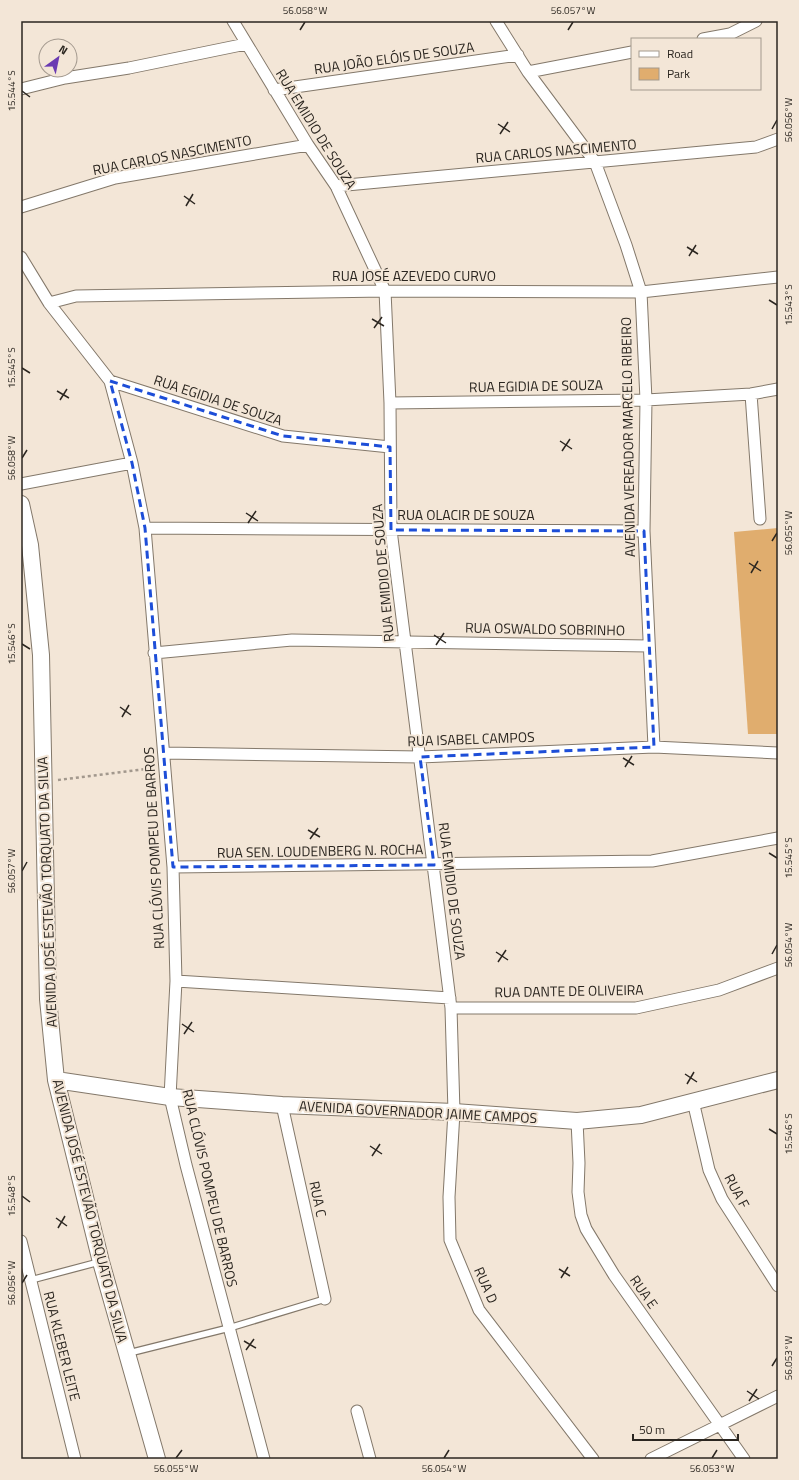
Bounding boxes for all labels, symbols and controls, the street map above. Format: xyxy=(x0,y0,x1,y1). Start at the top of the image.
text: 56.058°W xyxy=(283,3,327,18)
text: 56.057°W xyxy=(551,3,595,18)
street label: RUA JOÃO ELÓIS DE SOUZA xyxy=(312,36,476,79)
north arrow xyxy=(38,38,78,78)
legend xyxy=(631,38,761,90)
text: N xyxy=(56,41,71,58)
text: Road xyxy=(667,44,693,63)
text: Park xyxy=(667,64,690,83)
street label: RUA EMIDIO DE SOUZA xyxy=(271,65,362,193)
text: 15.544°S xyxy=(4,70,19,112)
text: 56.056°W xyxy=(781,98,796,142)
street label: RUA CARLOS NASCIMENTO xyxy=(91,129,253,180)
street label: RUA CARLOS NASCIMENTO xyxy=(475,133,637,168)
street label: RUA JOSÉ AZEVEDO CURVO xyxy=(332,265,496,286)
text: 15.543°S xyxy=(781,284,796,326)
street label: AVENIDA VEREADOR MARCELO RIBEIRO xyxy=(615,317,640,557)
text: 15.545°S xyxy=(4,347,19,389)
street label: RUA EGIDIA DE SOUZA xyxy=(151,369,286,430)
street label: RUA EGIDIA DE SOUZA xyxy=(469,374,604,397)
text: 56.058°W xyxy=(4,436,19,480)
street label: RUA EMIDIO DE SOUZA xyxy=(366,503,399,643)
street label: RUA OLACIR DE SOUZA xyxy=(397,504,535,525)
text: 56.055°W xyxy=(781,511,796,555)
street label: RUA OSWALDO SOBRINHO xyxy=(465,617,625,640)
text: 15.546°S xyxy=(4,623,19,665)
street label: RUA ISABEL CAMPOS xyxy=(407,726,535,751)
street label: RUA CLÓVIS POMPEU DE BARROS xyxy=(138,746,169,950)
street label: AVENIDA JOSÉ ESTEVÃO TORQUATO DA SILVA xyxy=(31,756,62,1028)
street label: RUA EMIDIO DE SOUZA xyxy=(434,821,471,961)
text: 15.545°S xyxy=(781,837,796,879)
street label: RUA SEN. LOUDENBERG N. ROCHA xyxy=(217,838,424,863)
text: 56.057°W xyxy=(4,849,19,893)
text: 56.054°W xyxy=(781,923,796,967)
street label: RUA DANTE DE OLIVEIRA xyxy=(494,979,644,1002)
street label: AVENIDA JOSÉ ESTEVÃO TORQUATO DA SILVA xyxy=(48,1077,134,1345)
street label: RUA CLÓVIS POMPEU DE BARROS xyxy=(177,1087,243,1289)
street label: AVENIDA GOVERNADOR JAIME CAMPOS xyxy=(299,1095,538,1128)
text: 15.546°S xyxy=(781,1113,796,1155)
street label: RUA F xyxy=(720,1170,755,1212)
text: 15.548°S xyxy=(4,1175,19,1217)
street label: RUA C xyxy=(304,1179,333,1219)
text: 56.056°W xyxy=(4,1261,19,1305)
street label: RUA D xyxy=(469,1263,504,1306)
street label: RUA E xyxy=(625,1271,664,1313)
street label: RUA KLEBER LEITE xyxy=(39,1289,86,1403)
text: 56.053°W xyxy=(781,1336,796,1380)
scale bar xyxy=(633,1416,738,1442)
text: 50 m xyxy=(639,1420,665,1439)
text: 56.055°W xyxy=(154,1461,198,1476)
text: 56.054°W xyxy=(422,1461,466,1476)
text: 56.053°W xyxy=(690,1461,734,1476)

